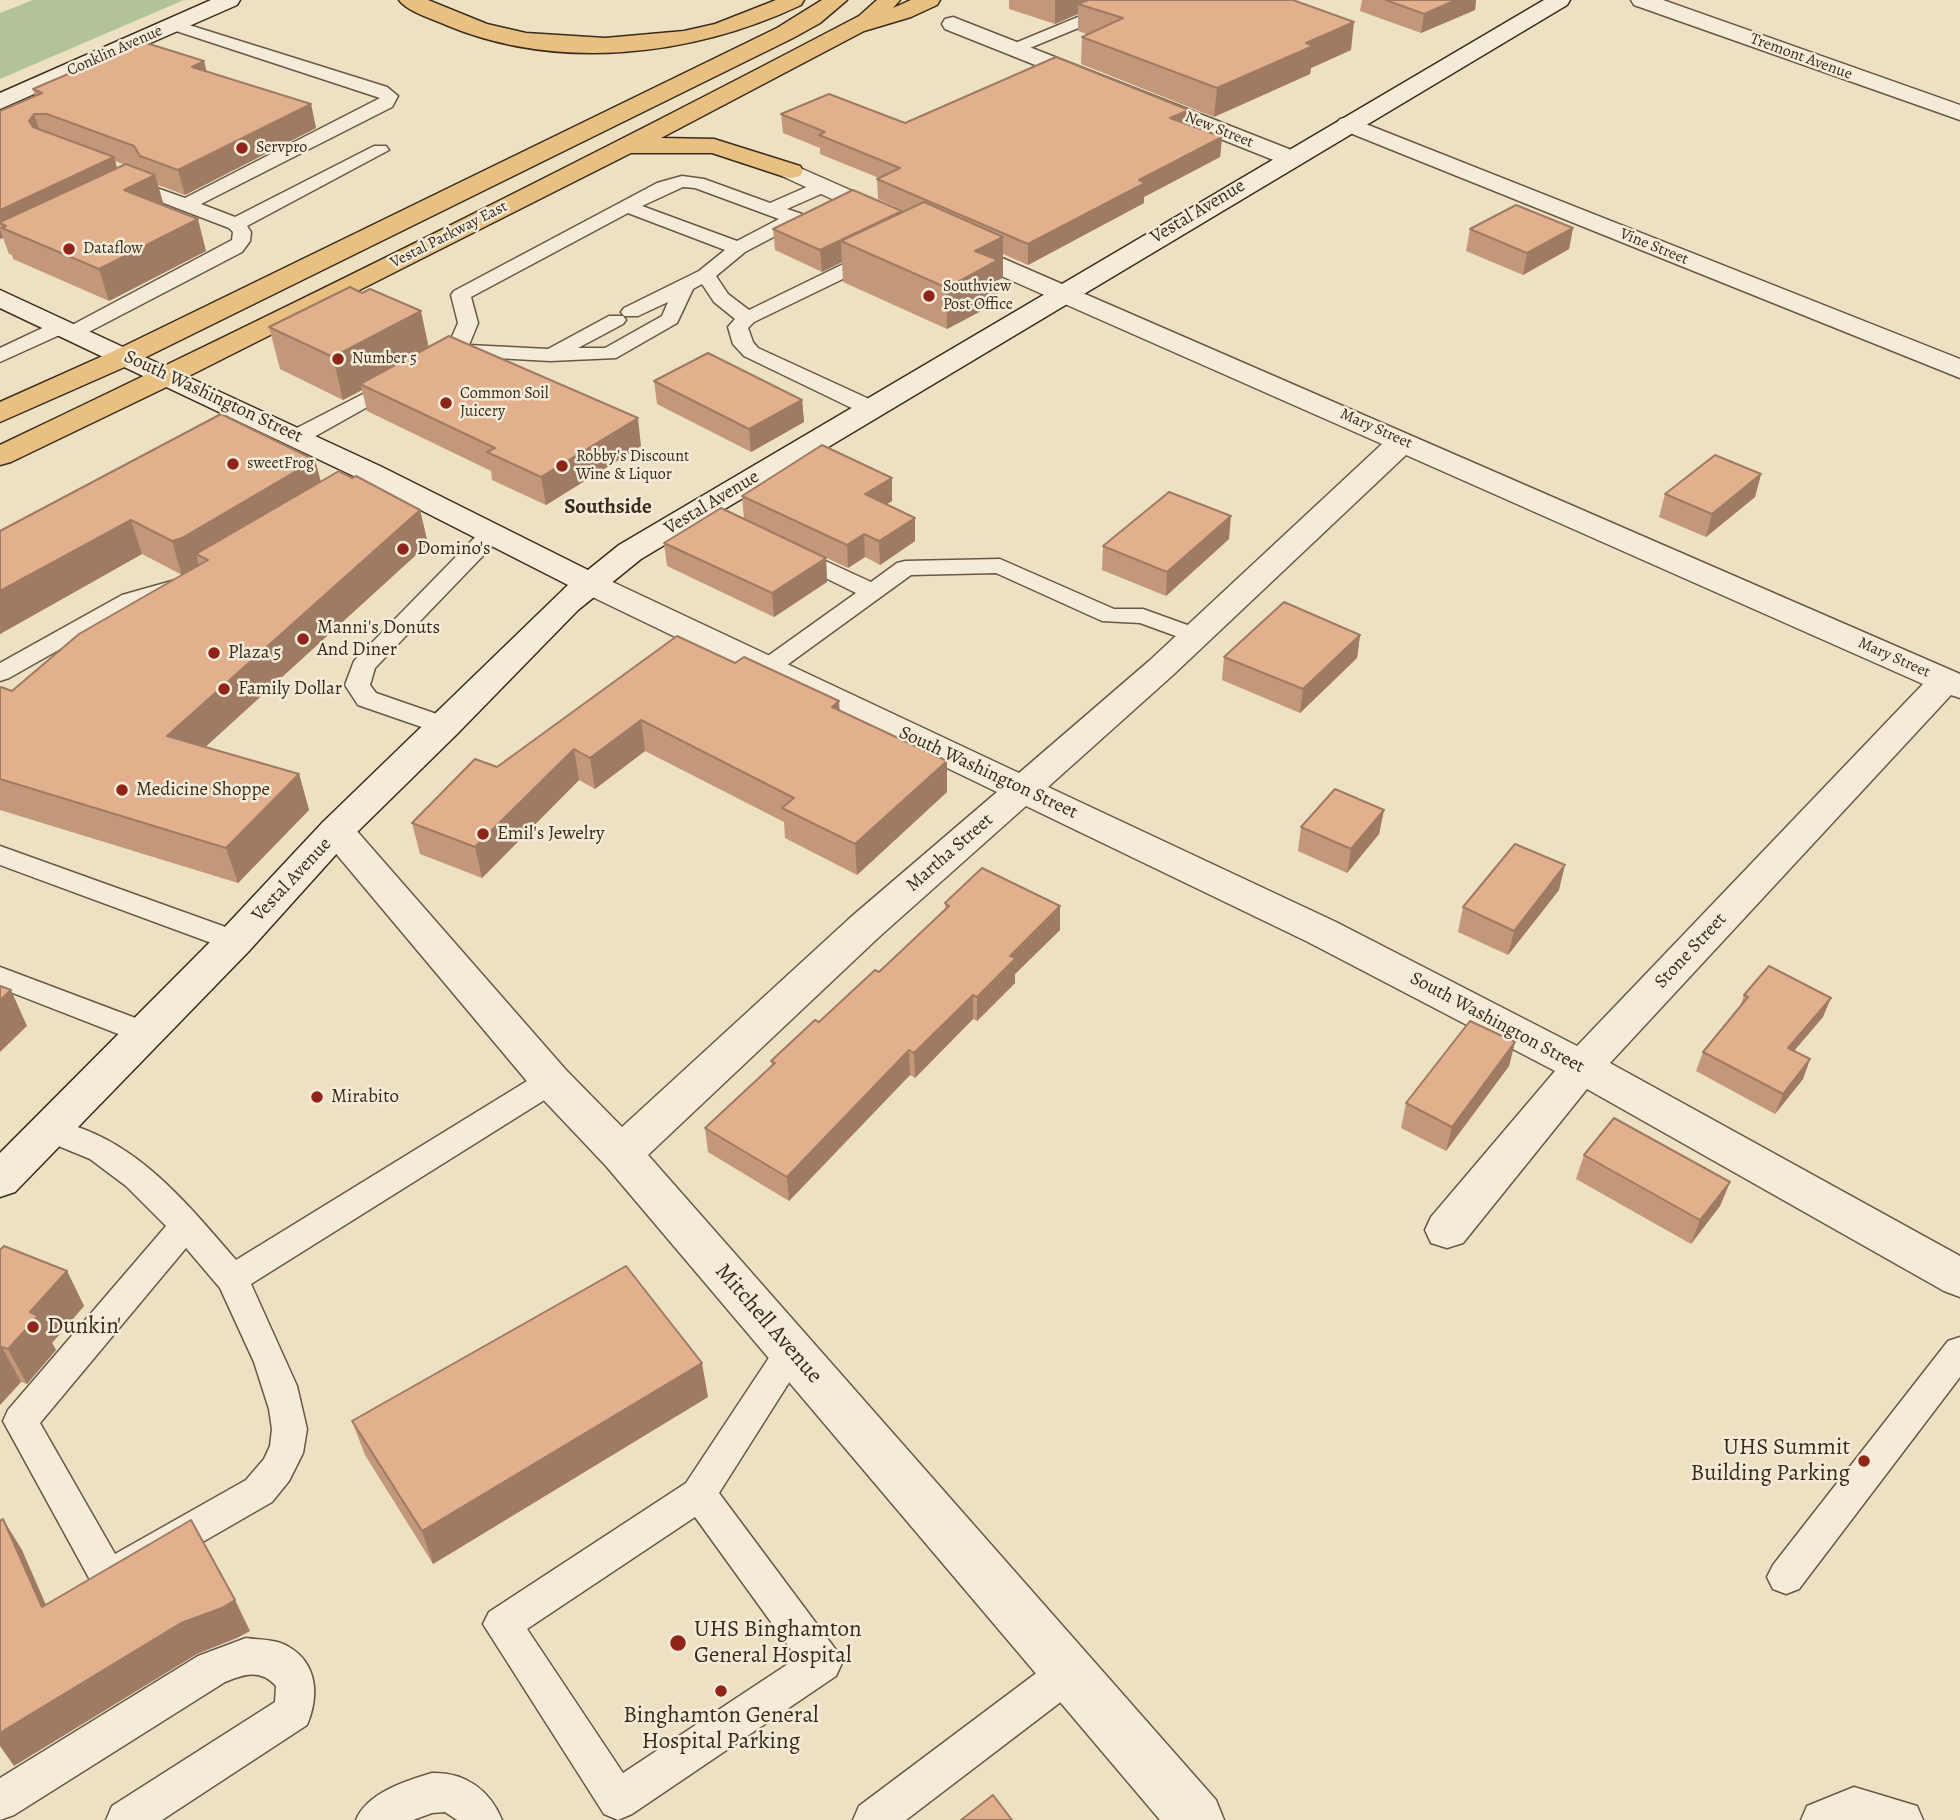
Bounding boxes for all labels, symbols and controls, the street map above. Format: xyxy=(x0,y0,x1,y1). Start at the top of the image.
street label: Conklin Avenue xyxy=(64,21,166,81)
street label: Tremont Avenue xyxy=(1747,30,1855,84)
street label: New Street xyxy=(1182,108,1256,152)
place label: Servpro xyxy=(256,138,307,158)
marker: Servpro xyxy=(234,140,250,156)
street label: Vestal Avenue xyxy=(1147,175,1249,249)
street label: Vestal Parkway East xyxy=(387,197,511,273)
street label: Vine Street xyxy=(1617,225,1691,269)
place label: Dataflow xyxy=(83,239,143,259)
marker: Dataflow xyxy=(61,241,77,257)
place label: Southview Post Office xyxy=(943,277,1013,315)
marker: Southview Post Office xyxy=(921,288,937,304)
street label: South Washington Street xyxy=(120,346,306,448)
place label: Number 5 xyxy=(352,349,417,369)
marker: Number 5 xyxy=(330,351,346,367)
place label: Common Soil Juicery xyxy=(460,384,549,422)
marker: Common Soil Juicery xyxy=(438,395,454,411)
street label: Mary Street xyxy=(1337,405,1415,453)
place label: Robby's Discount Wine & Liquor xyxy=(576,447,689,485)
place label: sweetFrog xyxy=(247,454,314,474)
marker: sweetFrog xyxy=(225,456,241,472)
marker: Robby's Discount Wine & Liquor xyxy=(554,458,570,474)
street label: Vestal Avenue xyxy=(661,466,763,540)
district label: Southside xyxy=(564,495,652,521)
place label: Domino's xyxy=(417,538,491,560)
marker: Domino's xyxy=(395,541,411,557)
place label: Manni's Donuts And Diner xyxy=(317,617,440,661)
marker: Manni's Donuts And Diner xyxy=(295,631,311,647)
street label: Mary Street xyxy=(1855,634,1933,682)
place label: Plaza 5 xyxy=(228,642,281,664)
marker: Plaza 5 xyxy=(206,645,222,661)
place label: Family Dollar xyxy=(238,678,342,700)
marker: Family Dollar xyxy=(216,681,232,697)
street label: South Washington Street xyxy=(895,722,1081,824)
place label: Medicine Shoppe xyxy=(136,779,270,801)
marker: Medicine Shoppe xyxy=(114,782,130,798)
street label: Martha Street xyxy=(902,809,998,897)
place label: Emil's Jewelry xyxy=(497,823,604,845)
marker: Emil's Jewelry xyxy=(475,826,491,842)
street label: Vestal Avenue xyxy=(247,833,337,927)
street label: Stone Street xyxy=(1650,908,1732,994)
street label: South Washington Street xyxy=(1406,967,1588,1079)
place label: Mirabito xyxy=(331,1086,399,1108)
marker: Mirabito xyxy=(309,1089,325,1105)
street label: Mitchell Avenue xyxy=(708,1258,828,1390)
place label: Dunkin' xyxy=(47,1313,121,1341)
marker: Dunkin' xyxy=(25,1319,41,1335)
place label: UHS Summit Building Parking xyxy=(1690,1434,1850,1488)
marker: UHS Summit Building Parking xyxy=(1856,1453,1872,1469)
place label: UHS Binghamton General Hospital xyxy=(694,1616,862,1670)
marker: UHS Binghamton General Hospital xyxy=(668,1633,688,1653)
marker: Binghamton General Hospital Parking xyxy=(713,1683,729,1699)
place label: Binghamton General Hospital Parking xyxy=(623,1702,819,1756)

